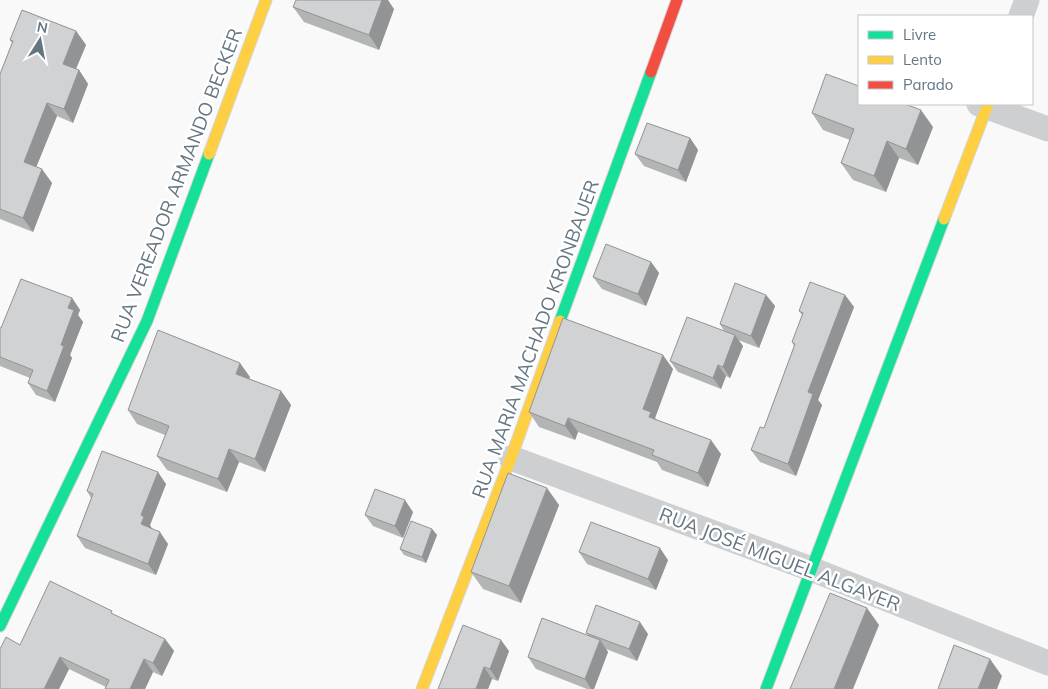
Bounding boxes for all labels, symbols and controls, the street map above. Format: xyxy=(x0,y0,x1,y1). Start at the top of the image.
north arrow xyxy=(15,15,65,65)
legend xyxy=(858,15,1033,105)
text: N xyxy=(36,17,49,37)
street label: RUA VEREADOR ARMANDO BECKER xyxy=(105,25,247,345)
text: Livre xyxy=(903,25,936,44)
text: Lento xyxy=(903,50,942,69)
text: Parado xyxy=(903,75,953,94)
street label: RUA MARIA MACHADO KRONBAUER xyxy=(466,176,604,502)
street label: RUA JOSÉ MIGUEL ALGAYER xyxy=(656,502,904,616)

